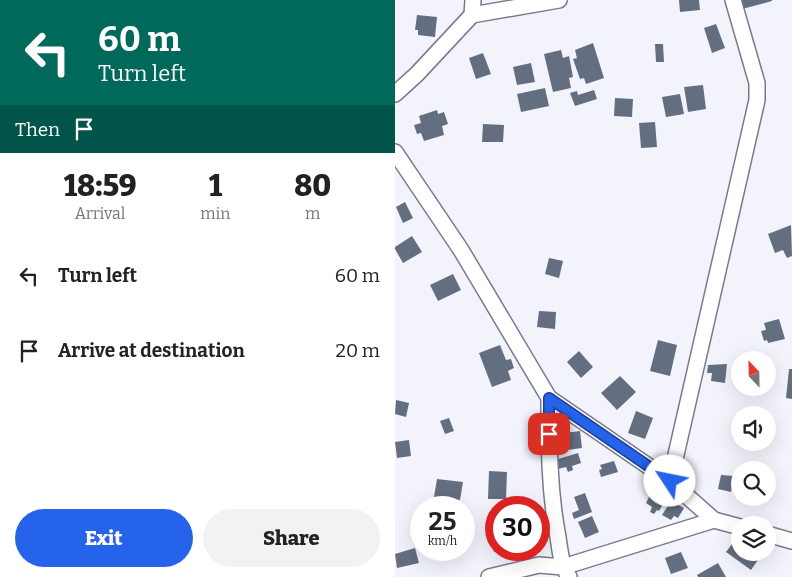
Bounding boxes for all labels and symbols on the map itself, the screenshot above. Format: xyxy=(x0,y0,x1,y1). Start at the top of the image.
north arrow xyxy=(731,351,776,396)
pin xyxy=(528,413,570,455)
position arrow xyxy=(643,454,695,506)
speed limit sign: 30 xyxy=(485,496,550,561)

